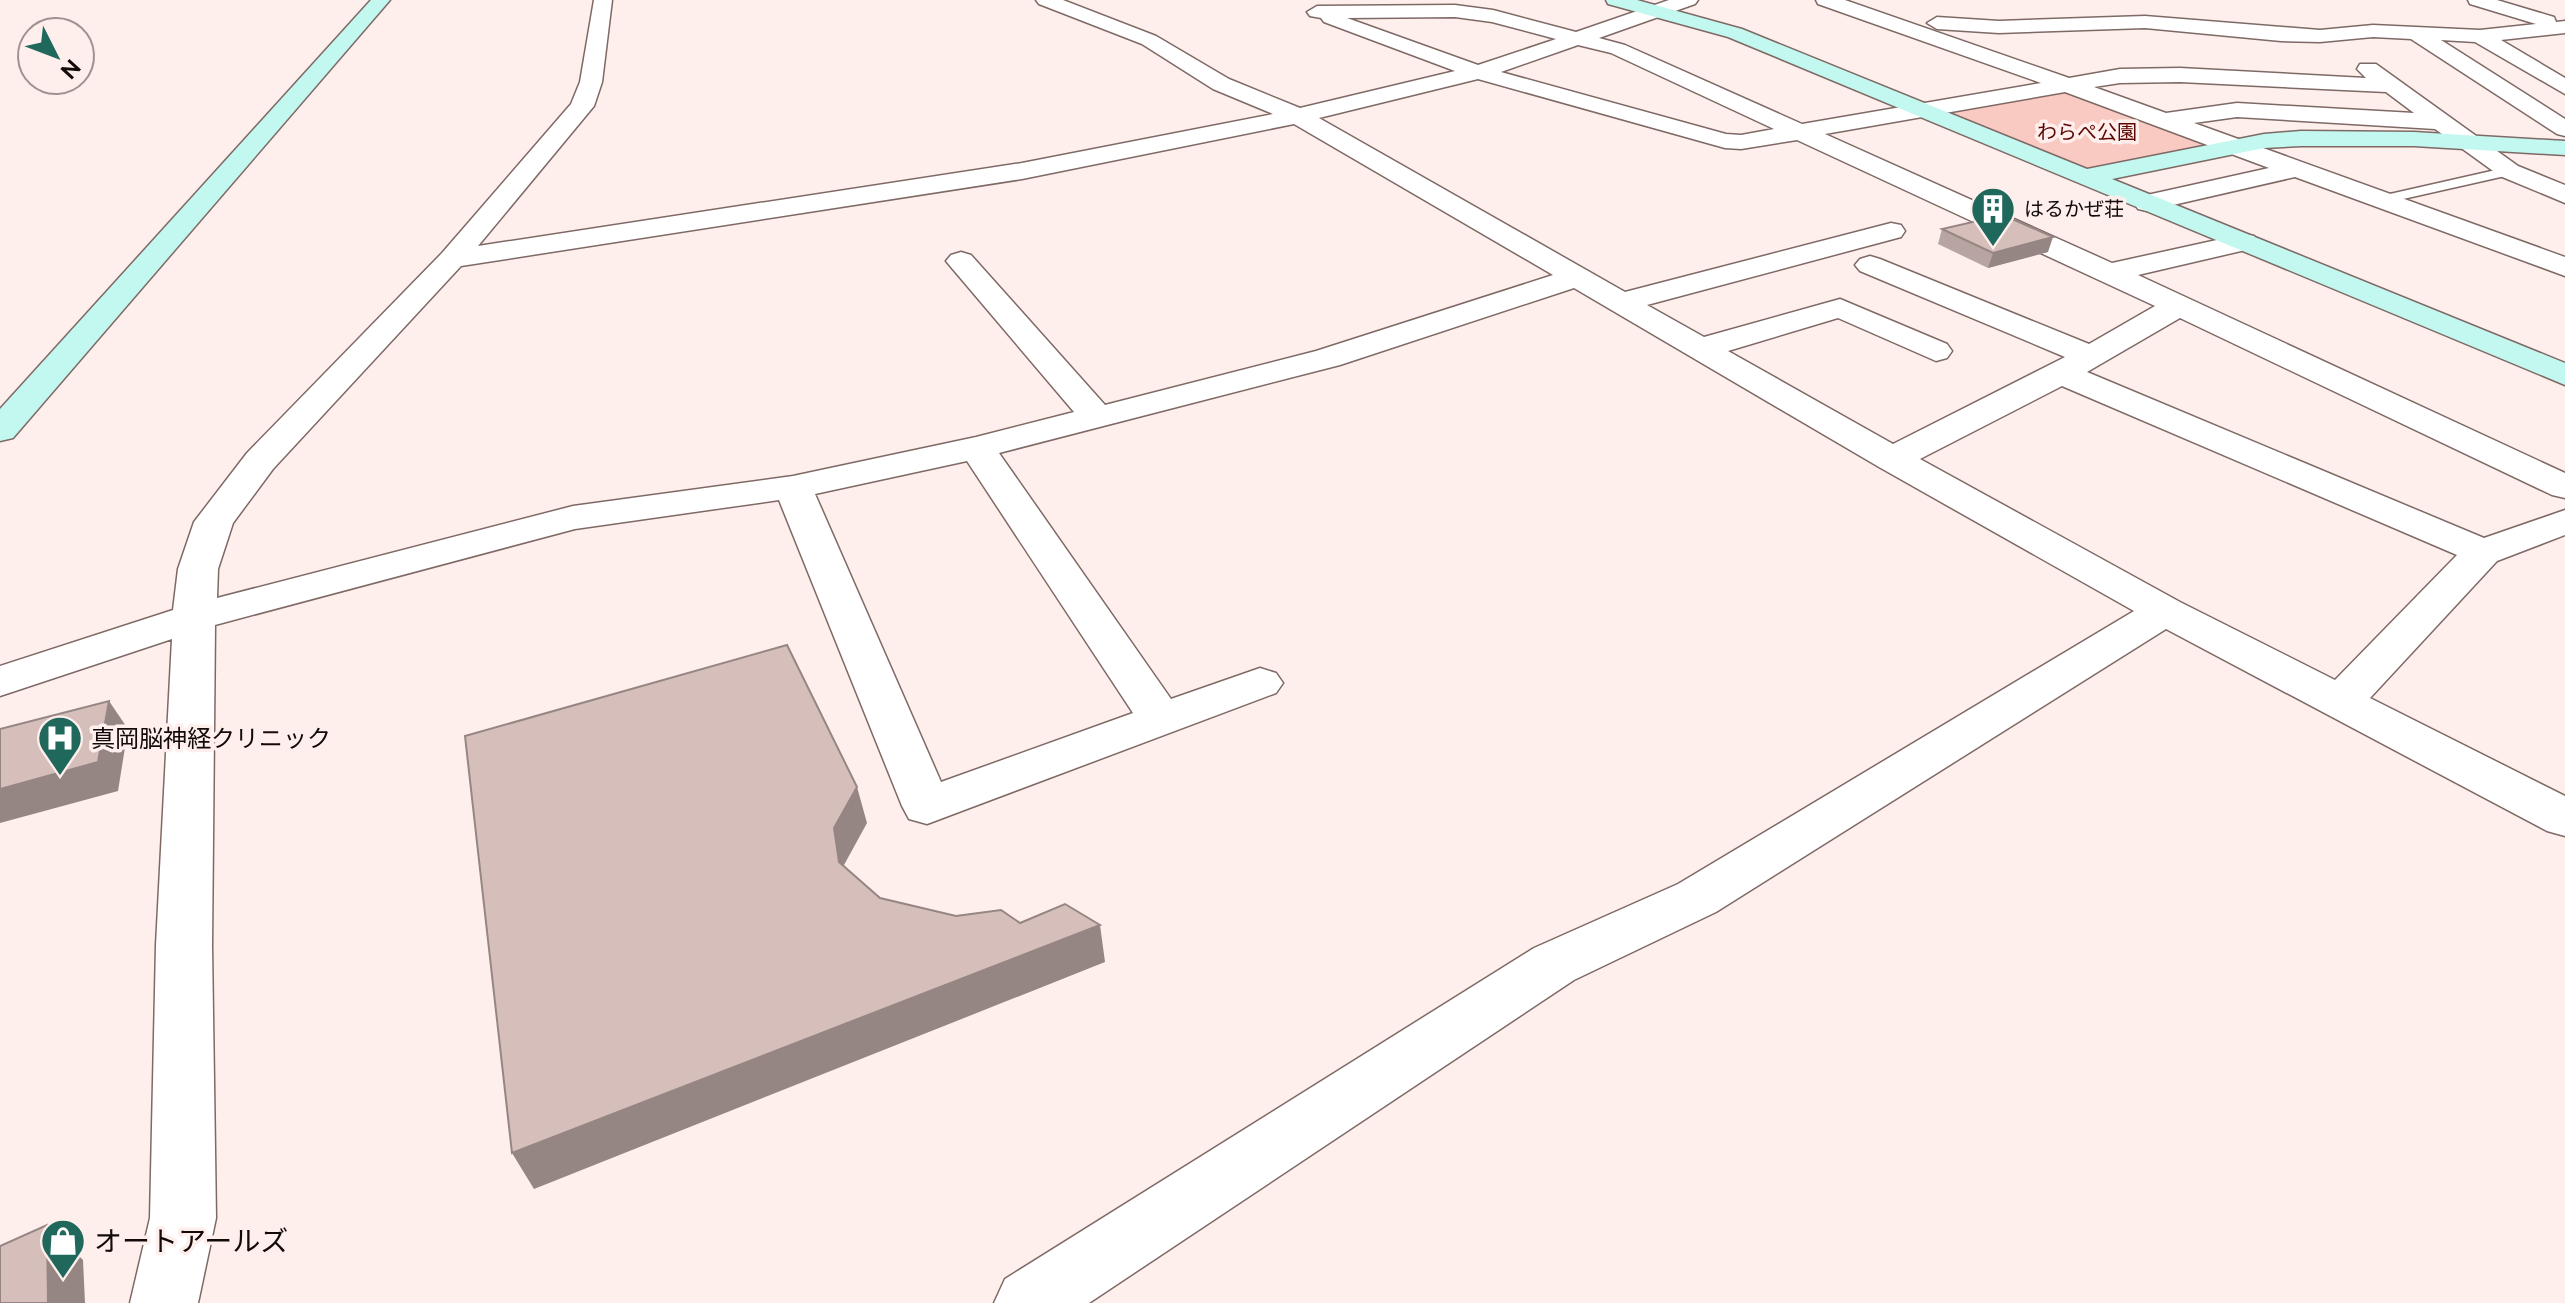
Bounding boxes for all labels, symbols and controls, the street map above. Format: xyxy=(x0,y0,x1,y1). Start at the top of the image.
north arrow xyxy=(16,16,96,96)
text: N xyxy=(56,54,86,84)
park label: わらぺ公園 xyxy=(2037,120,2137,144)
building icon: はるかぜ荘 xyxy=(1969,185,2017,248)
place label: はるかぜ荘 xyxy=(2024,197,2124,221)
hospital icon: 真岡脳神経クリニック xyxy=(36,714,84,777)
place label: 真岡脳神経クリニック xyxy=(91,724,331,753)
shop icon: オートアールズ xyxy=(39,1217,87,1280)
place label: オートアールズ xyxy=(94,1225,288,1258)

